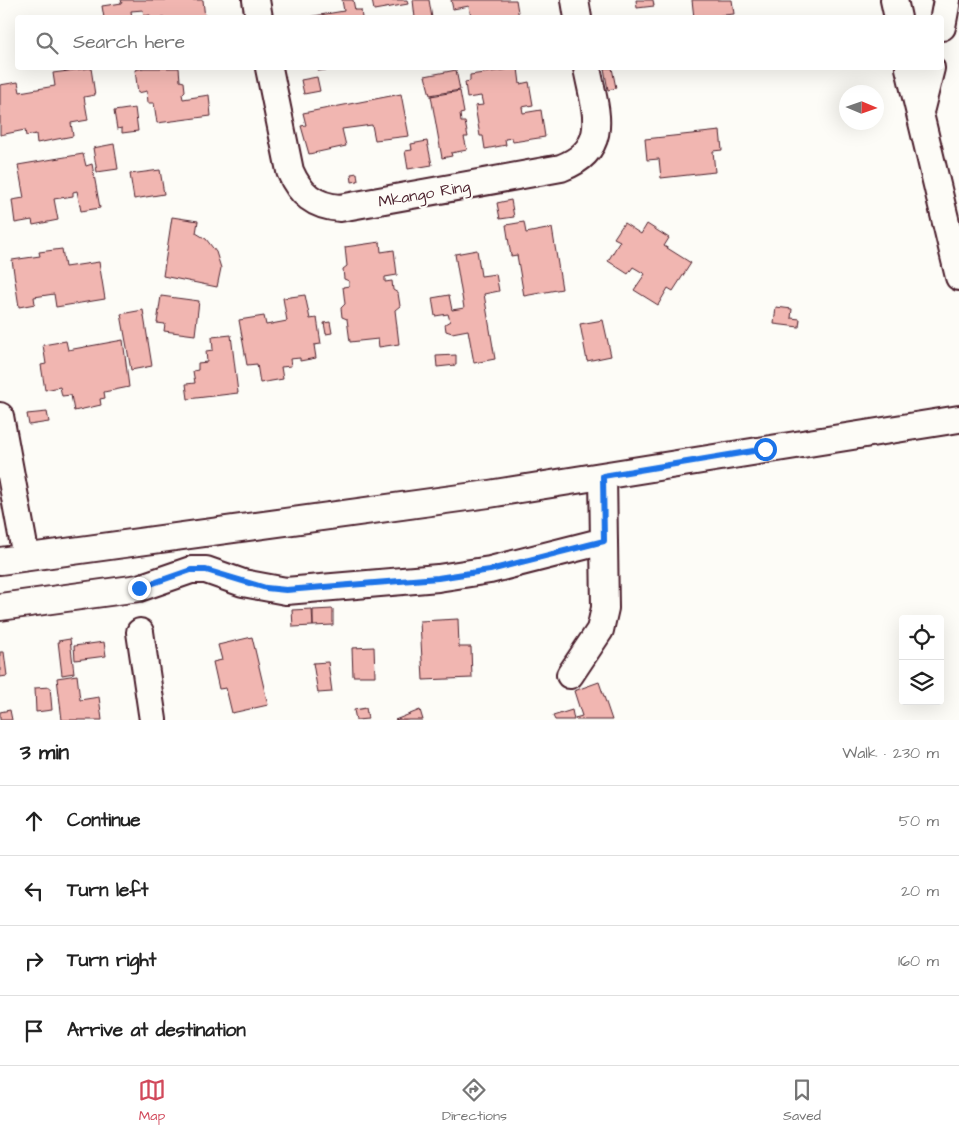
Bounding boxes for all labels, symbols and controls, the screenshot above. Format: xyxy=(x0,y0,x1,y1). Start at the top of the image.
search box xyxy=(15,15,944,70)
icon: search xyxy=(33,29,61,57)
text: Search here xyxy=(73,29,185,56)
north arrow xyxy=(839,85,884,130)
street label: Mkango Ring xyxy=(377,175,472,214)
route start xyxy=(754,438,777,461)
route end xyxy=(128,577,151,600)
map controls xyxy=(899,615,944,705)
button: locate xyxy=(899,615,944,660)
button: layers xyxy=(899,660,944,705)
text: 3 min xyxy=(20,738,69,767)
text: Walk · 230 m xyxy=(842,742,939,764)
icon: ahead xyxy=(20,807,48,835)
text: Continue xyxy=(67,807,141,834)
text: 50 m xyxy=(899,810,939,832)
icon: left xyxy=(20,877,48,905)
text: Turn left xyxy=(67,877,148,904)
text: 20 m xyxy=(901,880,939,902)
icon: right xyxy=(20,947,48,975)
text: Turn right xyxy=(67,947,156,974)
text: 160 m xyxy=(898,950,939,972)
icon: arrive xyxy=(20,1017,48,1045)
text: Arrive at destination xyxy=(67,1017,246,1044)
tab: Map xyxy=(138,1076,166,1126)
tab: Directions xyxy=(442,1076,507,1126)
tab: Saved xyxy=(783,1076,821,1126)

